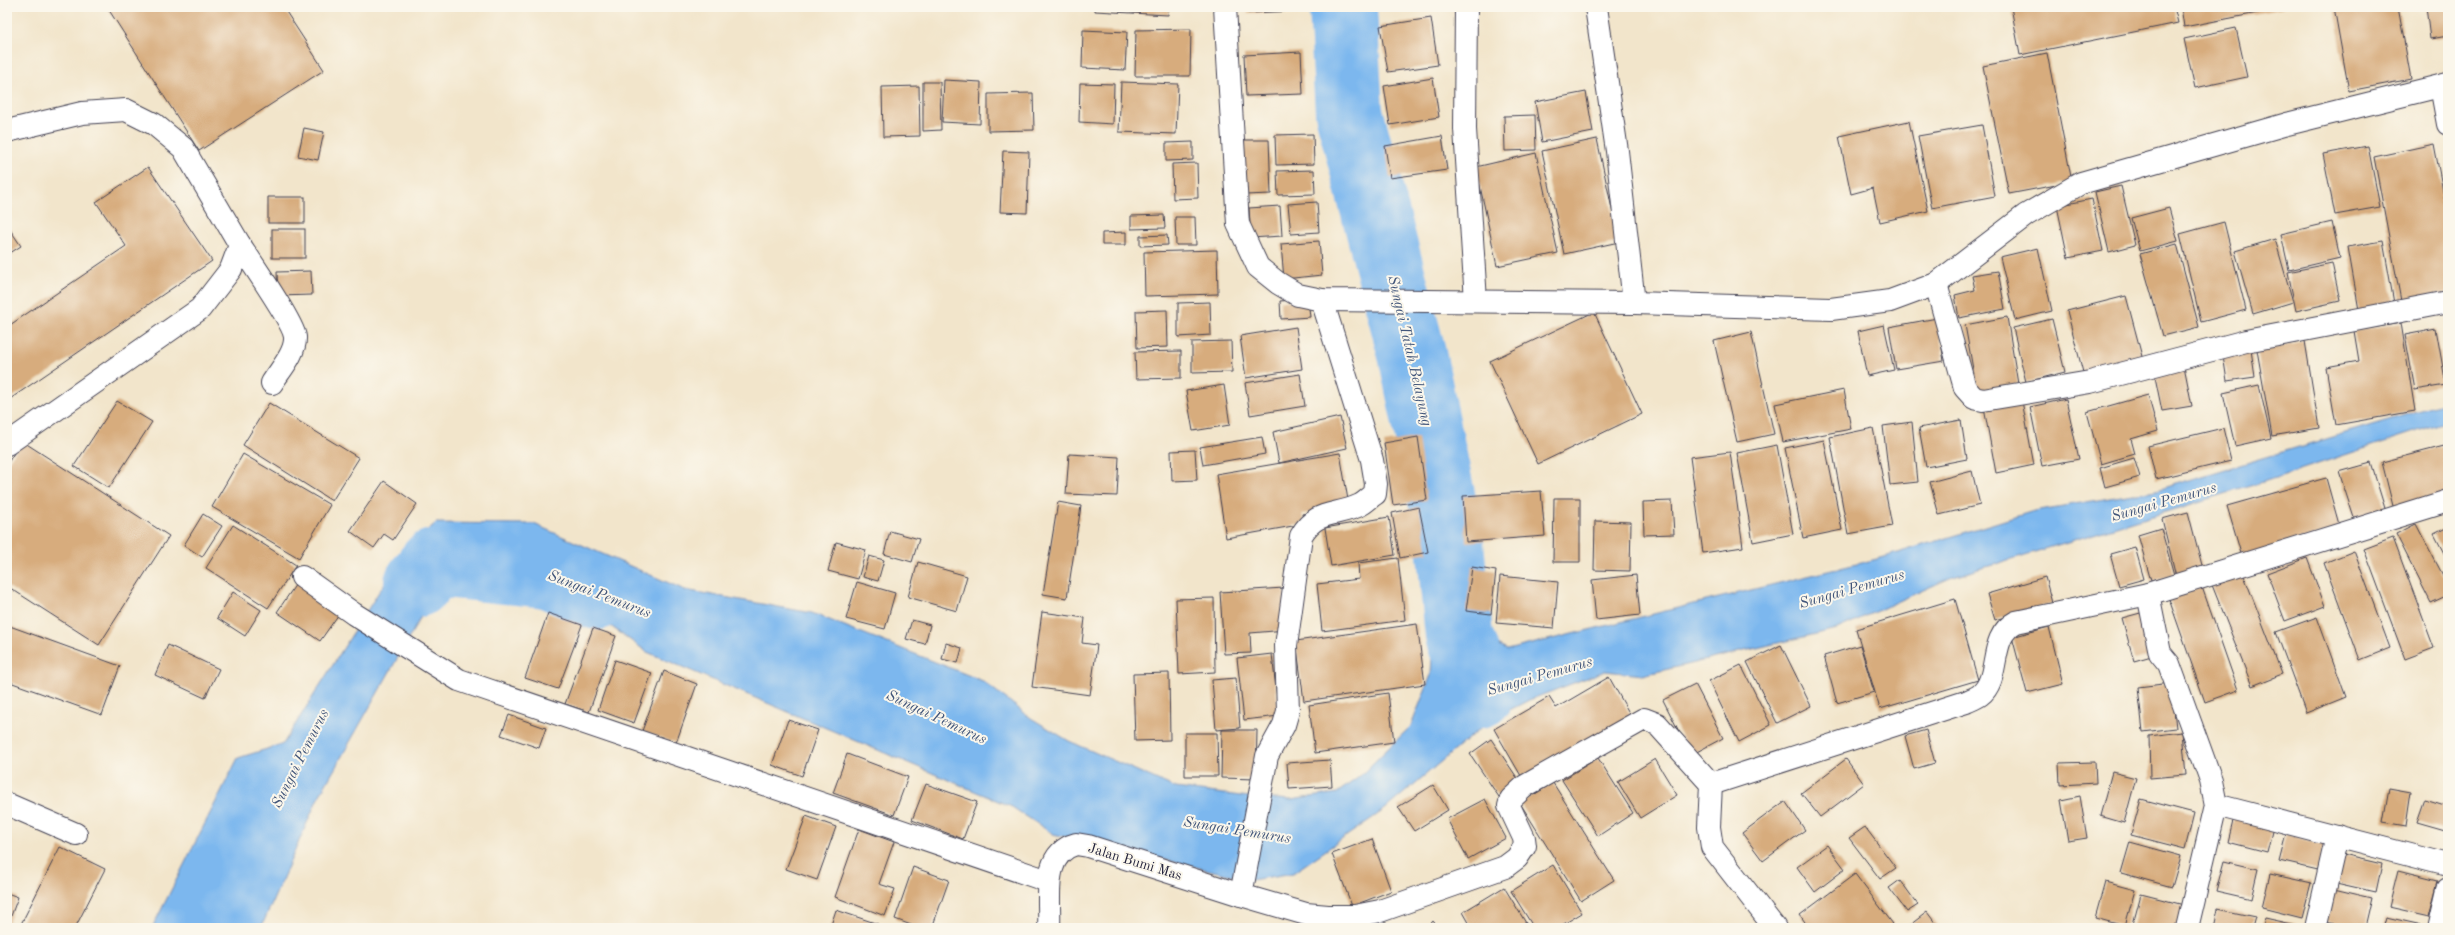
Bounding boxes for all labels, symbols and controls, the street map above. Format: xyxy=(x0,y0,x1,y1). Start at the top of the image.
water label: Sungai Tatah Belayung xyxy=(1384,274,1434,428)
water label: Sungai Pemurus xyxy=(2110,481,2218,525)
water label: Sungai Pemurus xyxy=(545,568,653,622)
water label: Sungai Pemurus xyxy=(1798,568,1906,612)
water label: Sungai Pemurus xyxy=(1486,655,1594,699)
water label: Sungai Pemurus xyxy=(883,688,989,748)
water label: Sungai Pemurus xyxy=(270,707,332,811)
water label: Sungai Pemurus xyxy=(1182,815,1292,847)
street label: Jalan Bumi Mas xyxy=(1086,841,1184,883)

